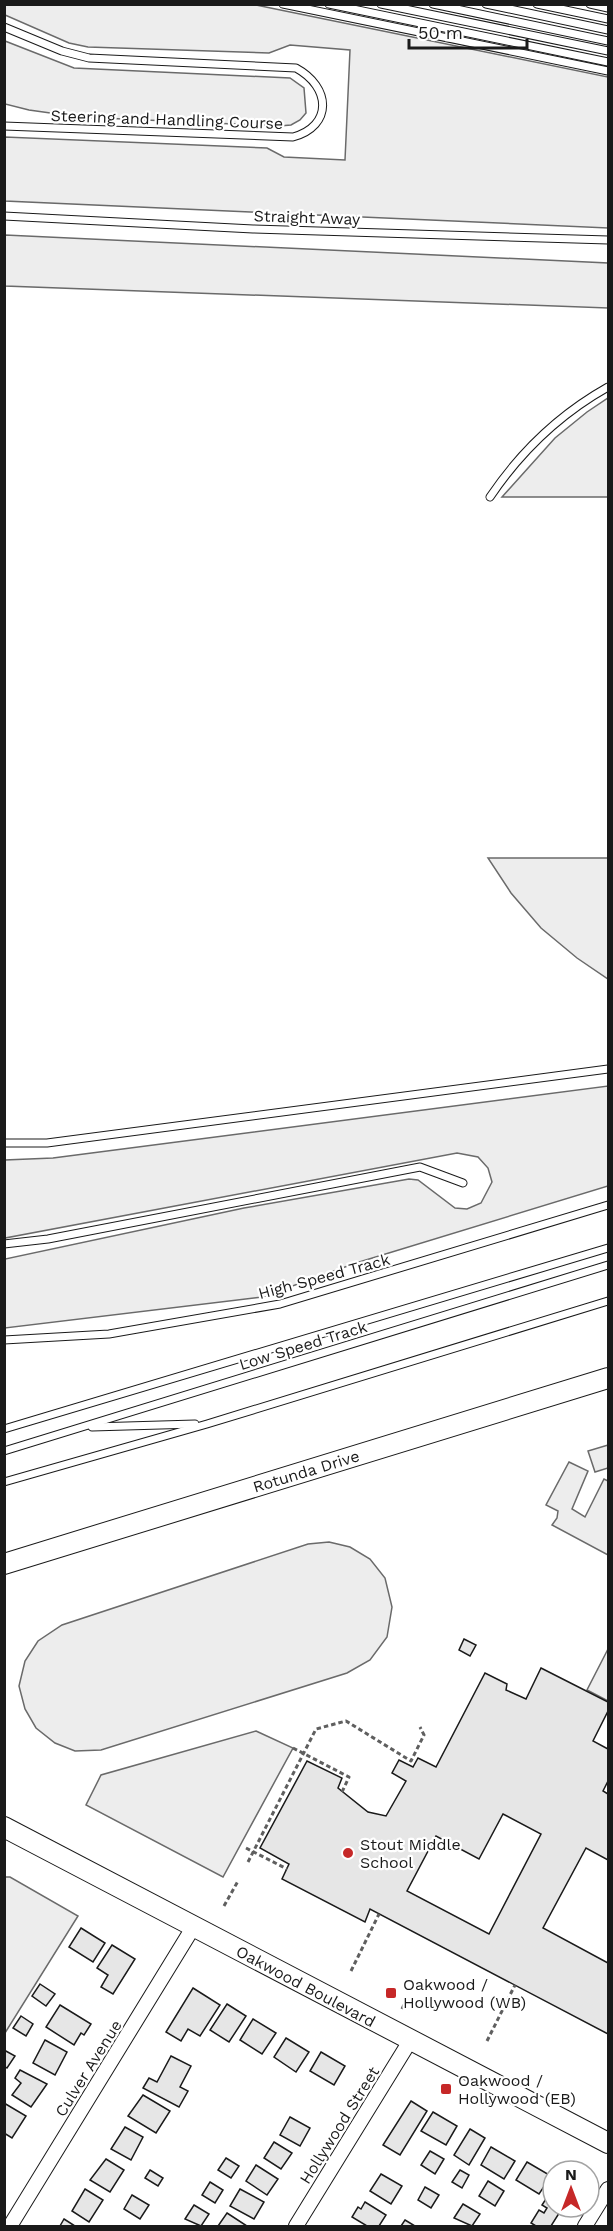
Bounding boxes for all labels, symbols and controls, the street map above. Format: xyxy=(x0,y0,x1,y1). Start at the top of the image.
scale bar xyxy=(409,12,528,50)
text: 50 m xyxy=(418,22,463,43)
street label: Steering and Handling Course xyxy=(50,106,283,133)
street label: Straight Away xyxy=(253,206,361,229)
street label: High Speed Track xyxy=(256,1250,392,1303)
street label: Low Speed Track xyxy=(237,1317,369,1374)
street label: Rotunda Drive xyxy=(251,1446,362,1497)
place label: Stout Middle School xyxy=(360,1835,461,1872)
marker: Stout Middle School xyxy=(341,1846,355,1860)
street label: Oakwood Boulevard xyxy=(233,1942,379,2031)
place label: Oakwood / Hollywood (WB) xyxy=(403,1975,526,2012)
marker: Oakwood / Hollywood (WB) xyxy=(384,1986,398,2000)
street label: Culver Avenue xyxy=(51,2016,126,2120)
street label: Hollywood Street xyxy=(296,2063,383,2187)
place label: Oakwood / Hollywood (EB) xyxy=(458,2071,576,2108)
marker: Oakwood / Hollywood (EB) xyxy=(439,2082,453,2096)
north arrow xyxy=(541,2159,601,2219)
text: N xyxy=(565,2165,577,2184)

